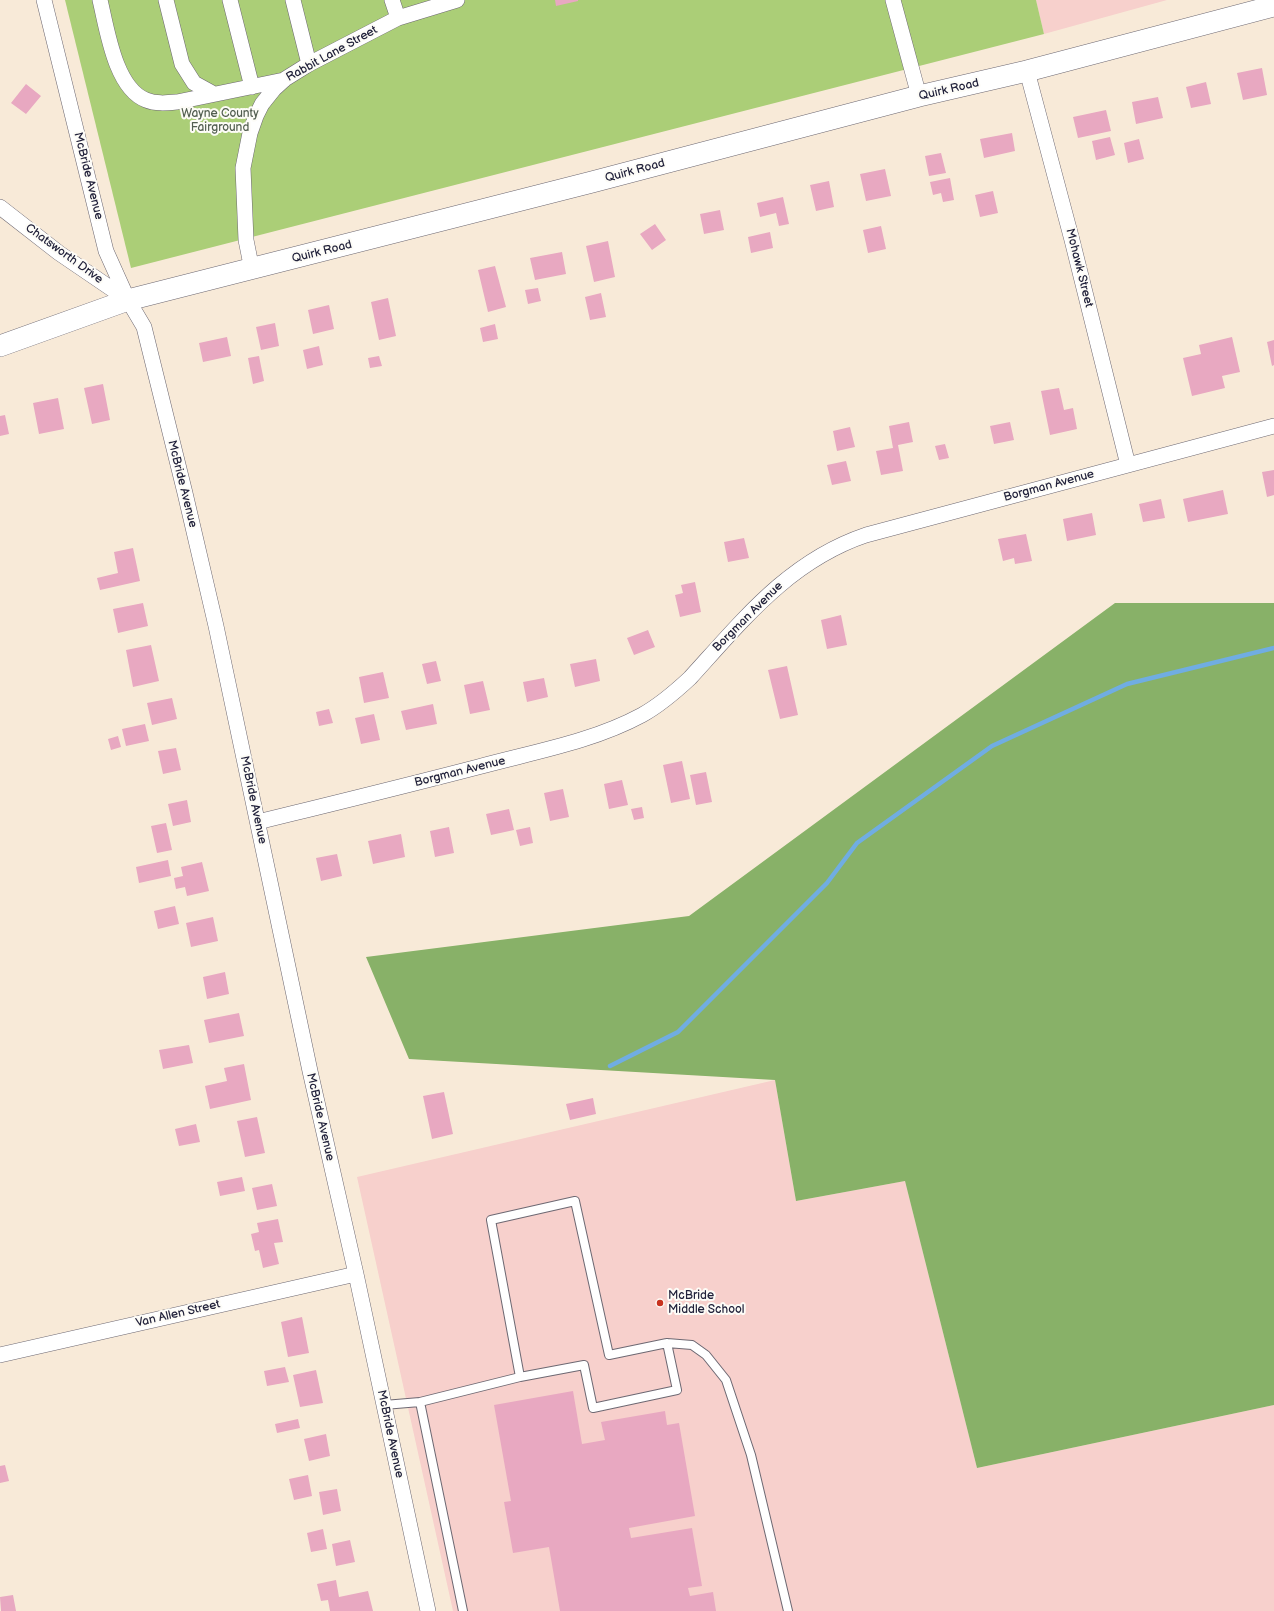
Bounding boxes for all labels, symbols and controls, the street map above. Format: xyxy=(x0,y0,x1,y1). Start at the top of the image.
street label: Rabbit Lane Street xyxy=(284,23,380,85)
street label: Quirk Road xyxy=(918,76,980,104)
park label: Wayne County Fairground xyxy=(181,107,259,135)
street label: McBride Avenue xyxy=(70,131,106,221)
street label: Quirk Road xyxy=(604,156,666,186)
street label: Chatsworth Drive xyxy=(22,221,106,287)
street label: Mohawk Street xyxy=(1062,227,1096,309)
street label: Quirk Road xyxy=(291,238,353,266)
street label: McBride Avenue xyxy=(164,439,200,529)
street label: Borgman Avenue xyxy=(1002,467,1096,505)
street label: Borgman Avenue xyxy=(710,579,786,655)
street label: Borgman Avenue xyxy=(413,754,507,790)
street label: McBride Avenue xyxy=(237,755,269,845)
street label: McBride Avenue xyxy=(303,1072,337,1162)
place label: McBride Middle School xyxy=(668,1289,744,1317)
street label: Van Allen Street xyxy=(135,1297,221,1331)
marker: McBride Middle School xyxy=(655,1298,665,1308)
street label: McBride Avenue xyxy=(374,1389,406,1479)

